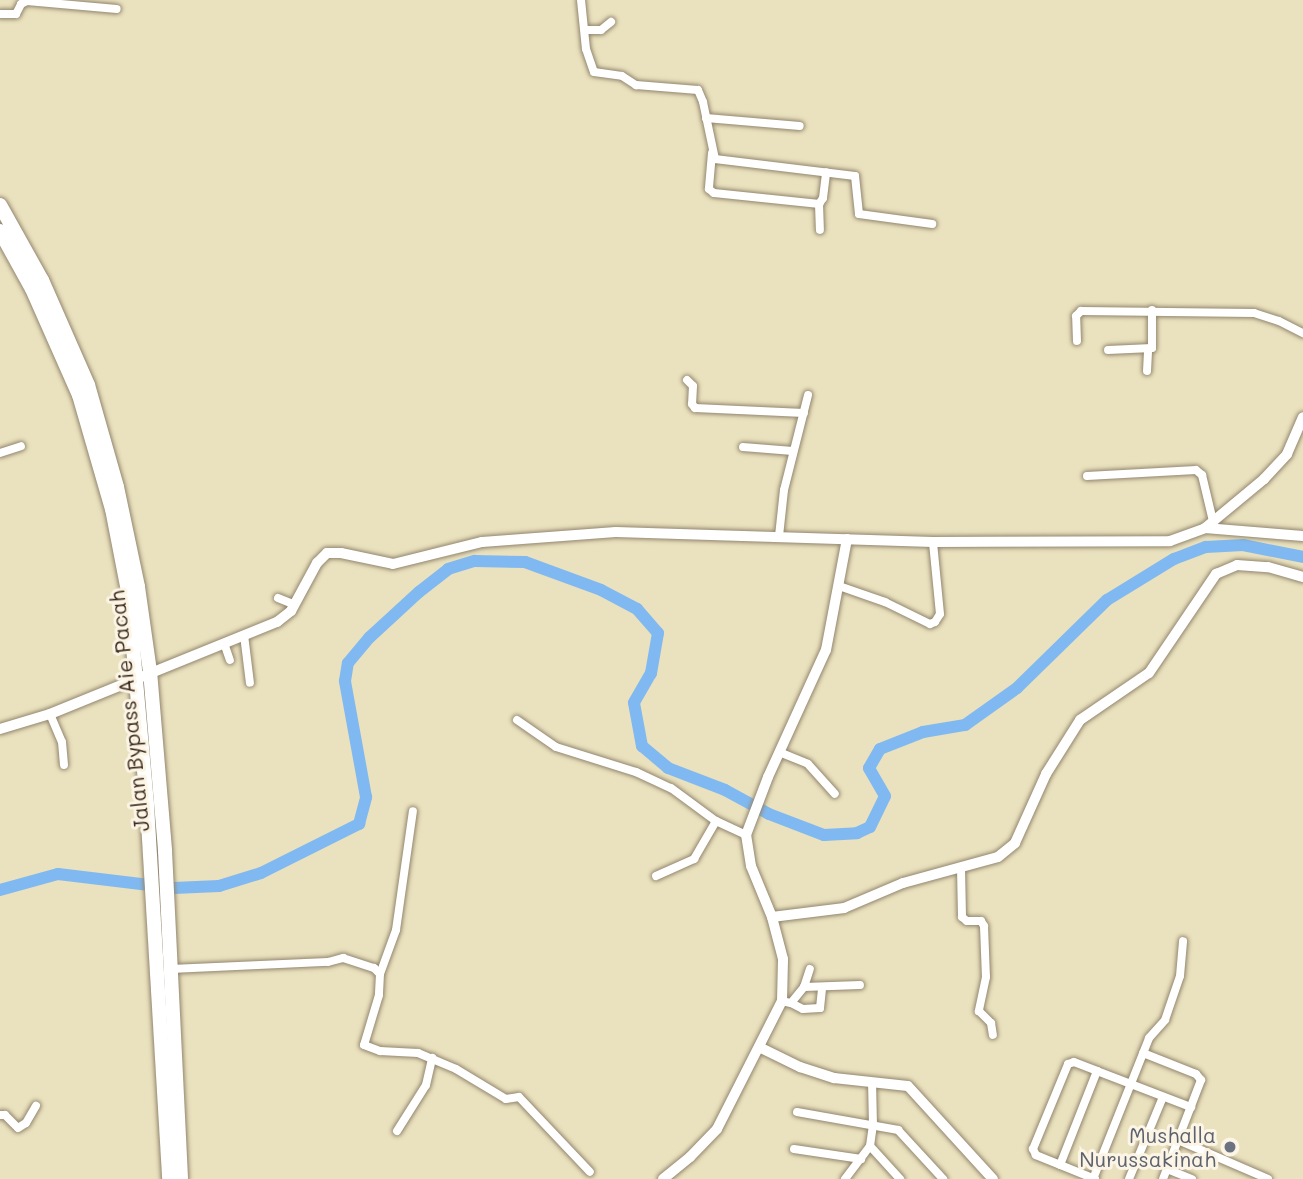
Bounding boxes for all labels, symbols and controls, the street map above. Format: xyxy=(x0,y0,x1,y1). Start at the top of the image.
street label: Jalan Bypass Aie Pacah xyxy=(104,589,154,833)
place label: Mushalla Nurussakinah xyxy=(1079,1122,1216,1172)
marker: Mushalla Nurussakinah xyxy=(1222,1139,1238,1155)

